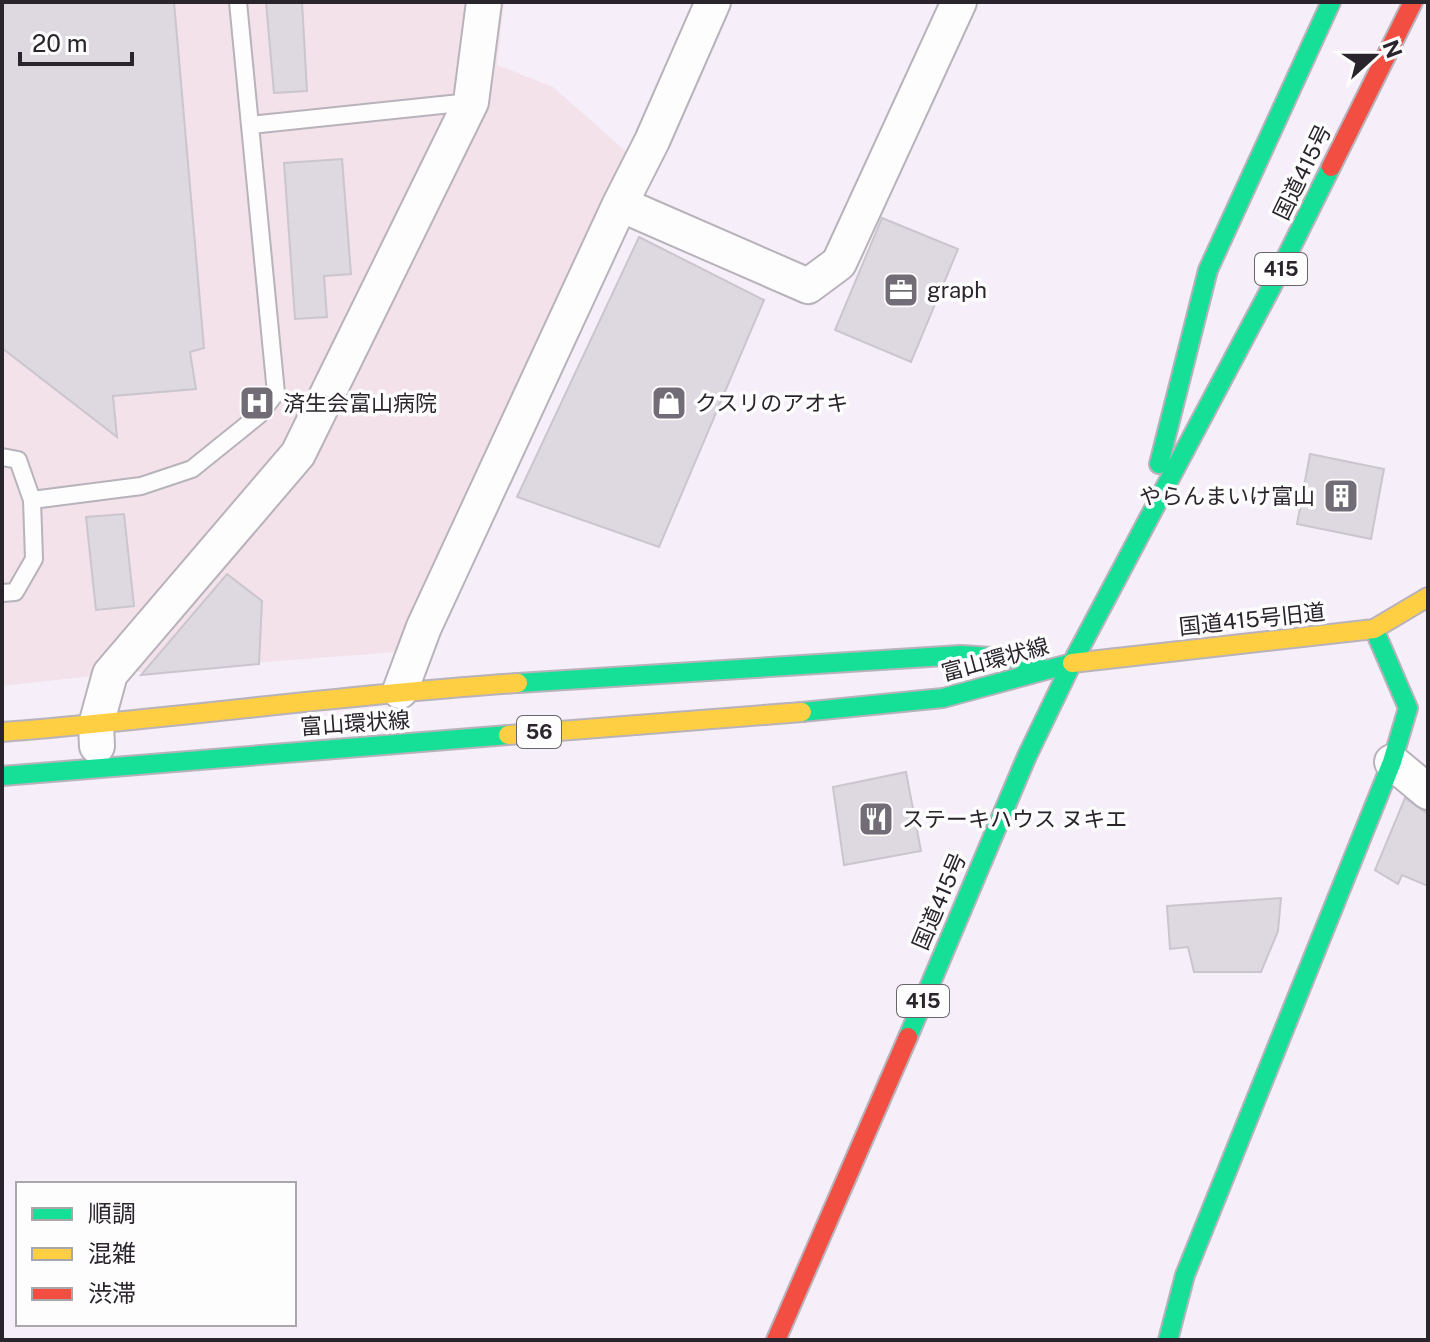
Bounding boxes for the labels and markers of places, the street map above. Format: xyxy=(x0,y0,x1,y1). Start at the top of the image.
office icon: graph xyxy=(882,271,920,309)
place label: graph xyxy=(927,277,987,303)
hospital icon: 済生会富山病院 xyxy=(238,384,276,422)
shop icon: クスリのアオキ xyxy=(650,384,688,422)
place label: 済生会富山病院 xyxy=(283,390,437,416)
place label: クスリのアオキ xyxy=(695,390,848,416)
building icon: やらんまいけ富山 xyxy=(1322,477,1360,515)
place label: やらんまいけ富山 xyxy=(1139,483,1315,509)
restaurant icon: ステーキハウス ヌキエ xyxy=(857,800,895,838)
place label: ステーキハウス ヌキエ xyxy=(902,806,1127,832)

